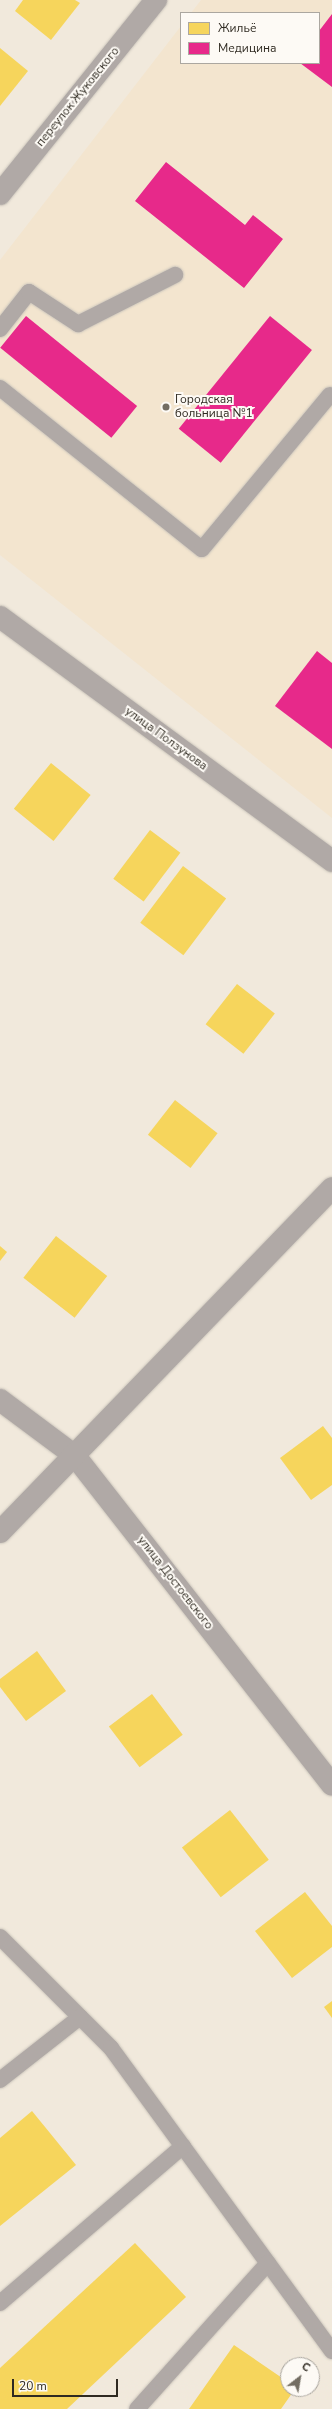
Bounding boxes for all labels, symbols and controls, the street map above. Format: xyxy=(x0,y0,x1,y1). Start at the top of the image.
legend xyxy=(180,12,320,64)
text: Жильё xyxy=(218,20,256,36)
text: Медицина xyxy=(218,40,277,56)
street label: переулок Жуковского xyxy=(33,44,123,150)
place label: Городская больница №1 xyxy=(175,393,253,421)
marker: Городская больница №1 xyxy=(160,401,172,413)
street label: улица Ползунова xyxy=(122,704,210,774)
street label: улица Достоевского xyxy=(134,1534,216,1632)
north arrow xyxy=(280,2357,320,2397)
text: С xyxy=(299,2359,313,2375)
scale bar xyxy=(14,2371,120,2397)
text: 20 m xyxy=(19,2378,47,2394)

